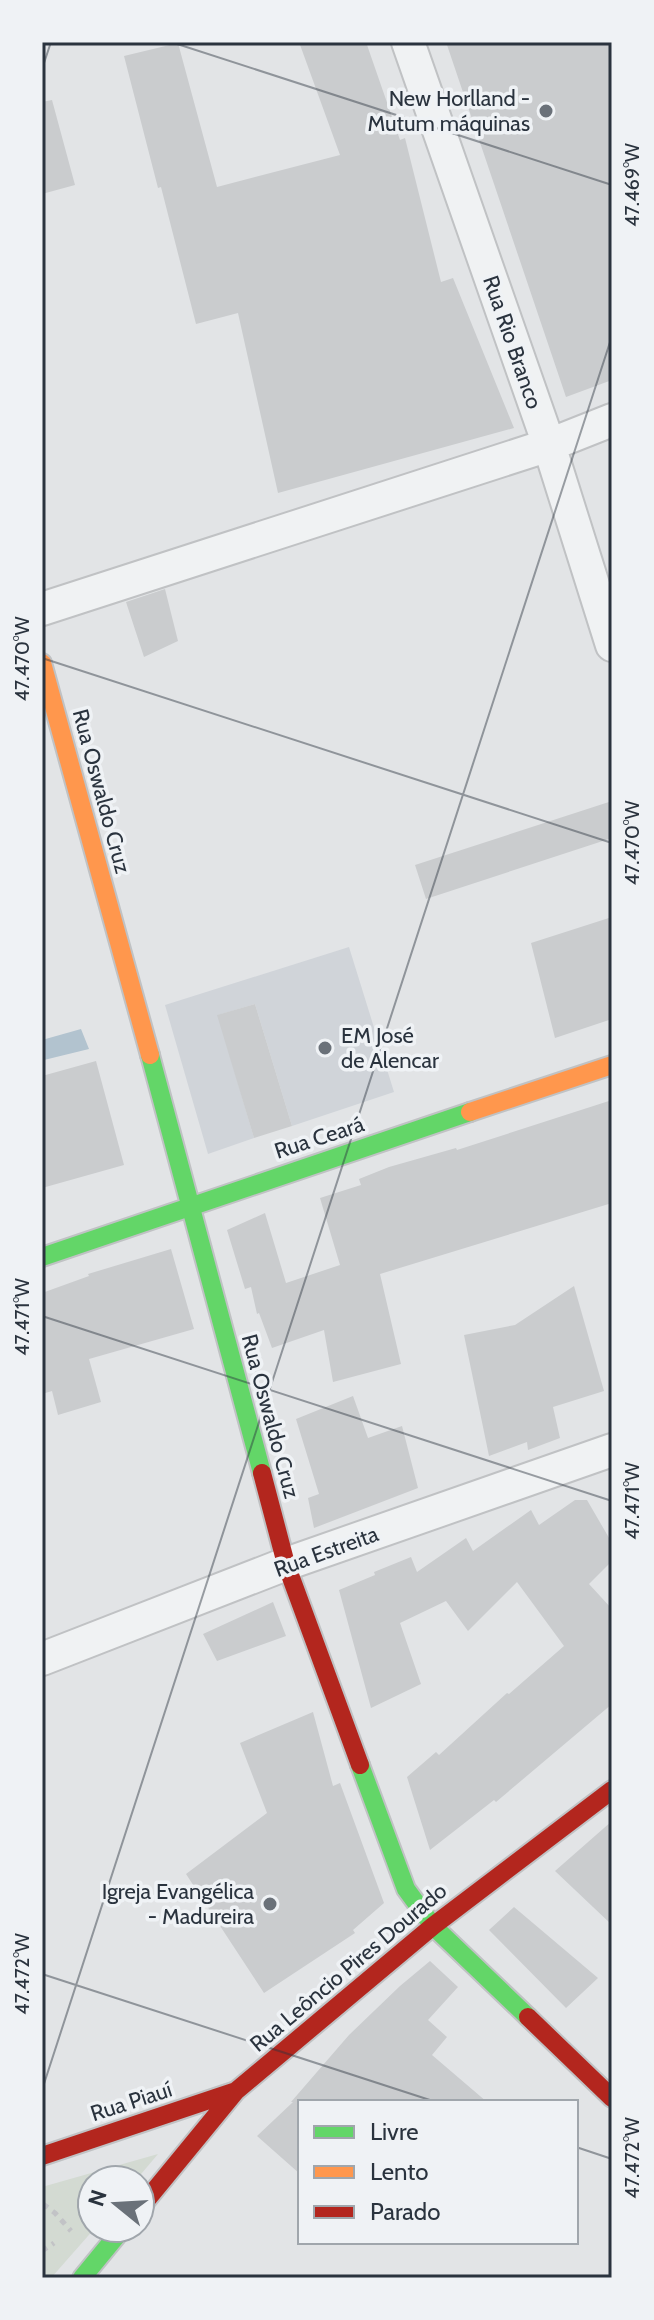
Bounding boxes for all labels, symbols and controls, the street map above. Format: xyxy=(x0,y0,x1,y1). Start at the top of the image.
place label: New Horlland - Mutum máquinas xyxy=(367,85,530,137)
marker: New Horlland - Mutum máquinas xyxy=(537,102,555,120)
text: 47.469°W xyxy=(620,143,644,227)
street label: Rua Rio Branco xyxy=(477,272,548,412)
text: 47.470°W xyxy=(10,616,34,702)
street label: Rua Oswaldo Cruz xyxy=(67,706,136,876)
text: 47.470°W xyxy=(620,800,644,886)
place label: EM José de Alencar xyxy=(341,1022,439,1074)
marker: EM José de Alencar xyxy=(316,1039,334,1057)
street label: Rua Ceará xyxy=(271,1110,368,1165)
text: 47.471°W xyxy=(10,1278,34,1356)
street label: Rua Oswaldo Cruz xyxy=(236,1331,305,1501)
text: 47.471°W xyxy=(620,1462,644,1540)
street label: Rua Estreita xyxy=(270,1520,383,1583)
street label: Rua Leôncio Pires Dourado xyxy=(244,1877,452,2058)
place label: Igreja Evangélica - Madureira xyxy=(102,1878,254,1930)
marker: Igreja Evangélica - Madureira xyxy=(261,1895,279,1913)
text: 47.472°W xyxy=(10,1933,34,2015)
street label: Rua Piauí xyxy=(87,2076,176,2127)
legend xyxy=(298,2100,578,2244)
text: Livre xyxy=(370,2117,418,2146)
text: 47.472°W xyxy=(620,2117,644,2199)
text: Lento xyxy=(370,2157,429,2186)
north arrow xyxy=(76,2164,156,2244)
text: N xyxy=(82,2186,113,2210)
text: Parado xyxy=(370,2197,440,2226)

